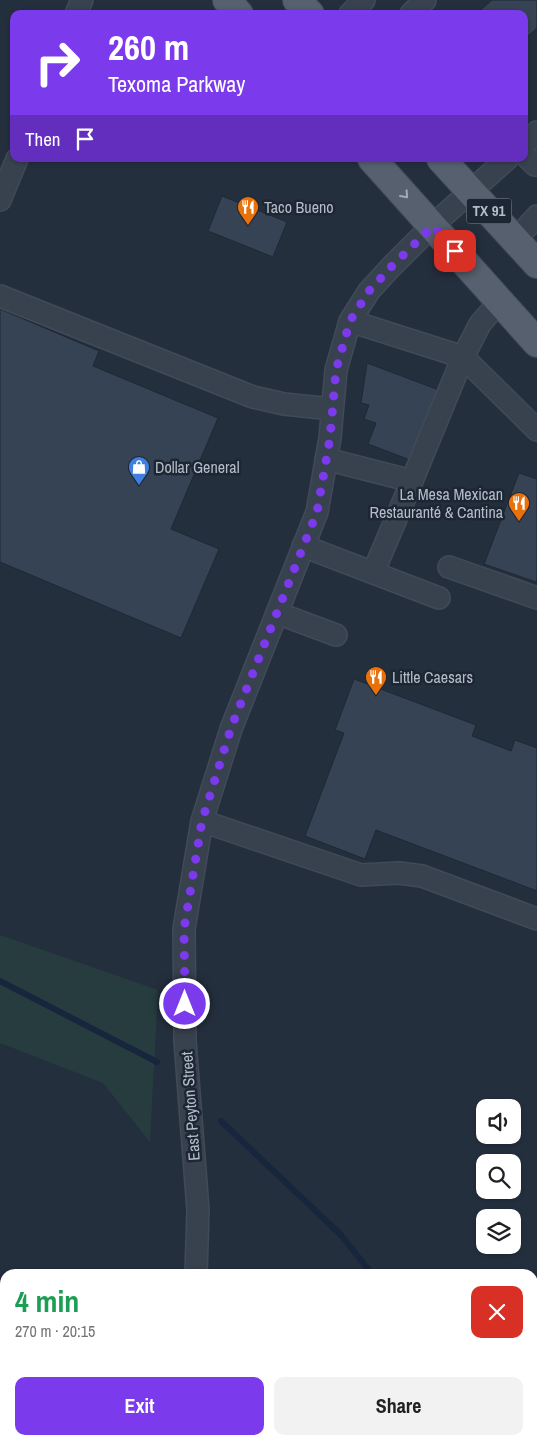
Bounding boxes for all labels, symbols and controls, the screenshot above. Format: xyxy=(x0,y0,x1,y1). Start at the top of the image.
text: 260 m xyxy=(108,24,189,71)
icon: right xyxy=(25,30,90,95)
text: Texoma Parkway xyxy=(108,69,245,99)
icon: arrive xyxy=(71,125,99,153)
text: Then xyxy=(25,126,61,152)
one-way arrow xyxy=(399,189,408,198)
restaurant icon: Taco Bueno xyxy=(236,195,260,226)
place label: Taco Bueno xyxy=(264,196,334,218)
road number: TX 91 xyxy=(466,198,512,224)
pin xyxy=(434,230,476,272)
icon: arrive xyxy=(441,237,469,265)
shop icon: Dollar General xyxy=(127,455,151,486)
place label: Dollar General xyxy=(155,456,240,478)
place label: La Mesa Mexican Restauranté & Cantina xyxy=(370,483,504,523)
restaurant icon: La Mesa Mexican Restauranté & Cantina xyxy=(507,491,531,522)
restaurant icon: Little Caesars xyxy=(364,665,388,696)
place label: Little Caesars xyxy=(392,666,473,688)
position arrow xyxy=(158,977,210,1029)
street label: East Peyton Street xyxy=(175,1050,205,1161)
map controls xyxy=(476,1099,521,1254)
button: sound xyxy=(476,1099,521,1144)
button: search xyxy=(476,1154,521,1199)
button: layers xyxy=(476,1209,521,1254)
text: 4 min xyxy=(15,1281,79,1321)
button: close xyxy=(471,1286,523,1338)
text: 270 m · 20:15 xyxy=(15,1320,95,1342)
button: Exit xyxy=(15,1377,264,1435)
button: Share xyxy=(274,1377,523,1435)

